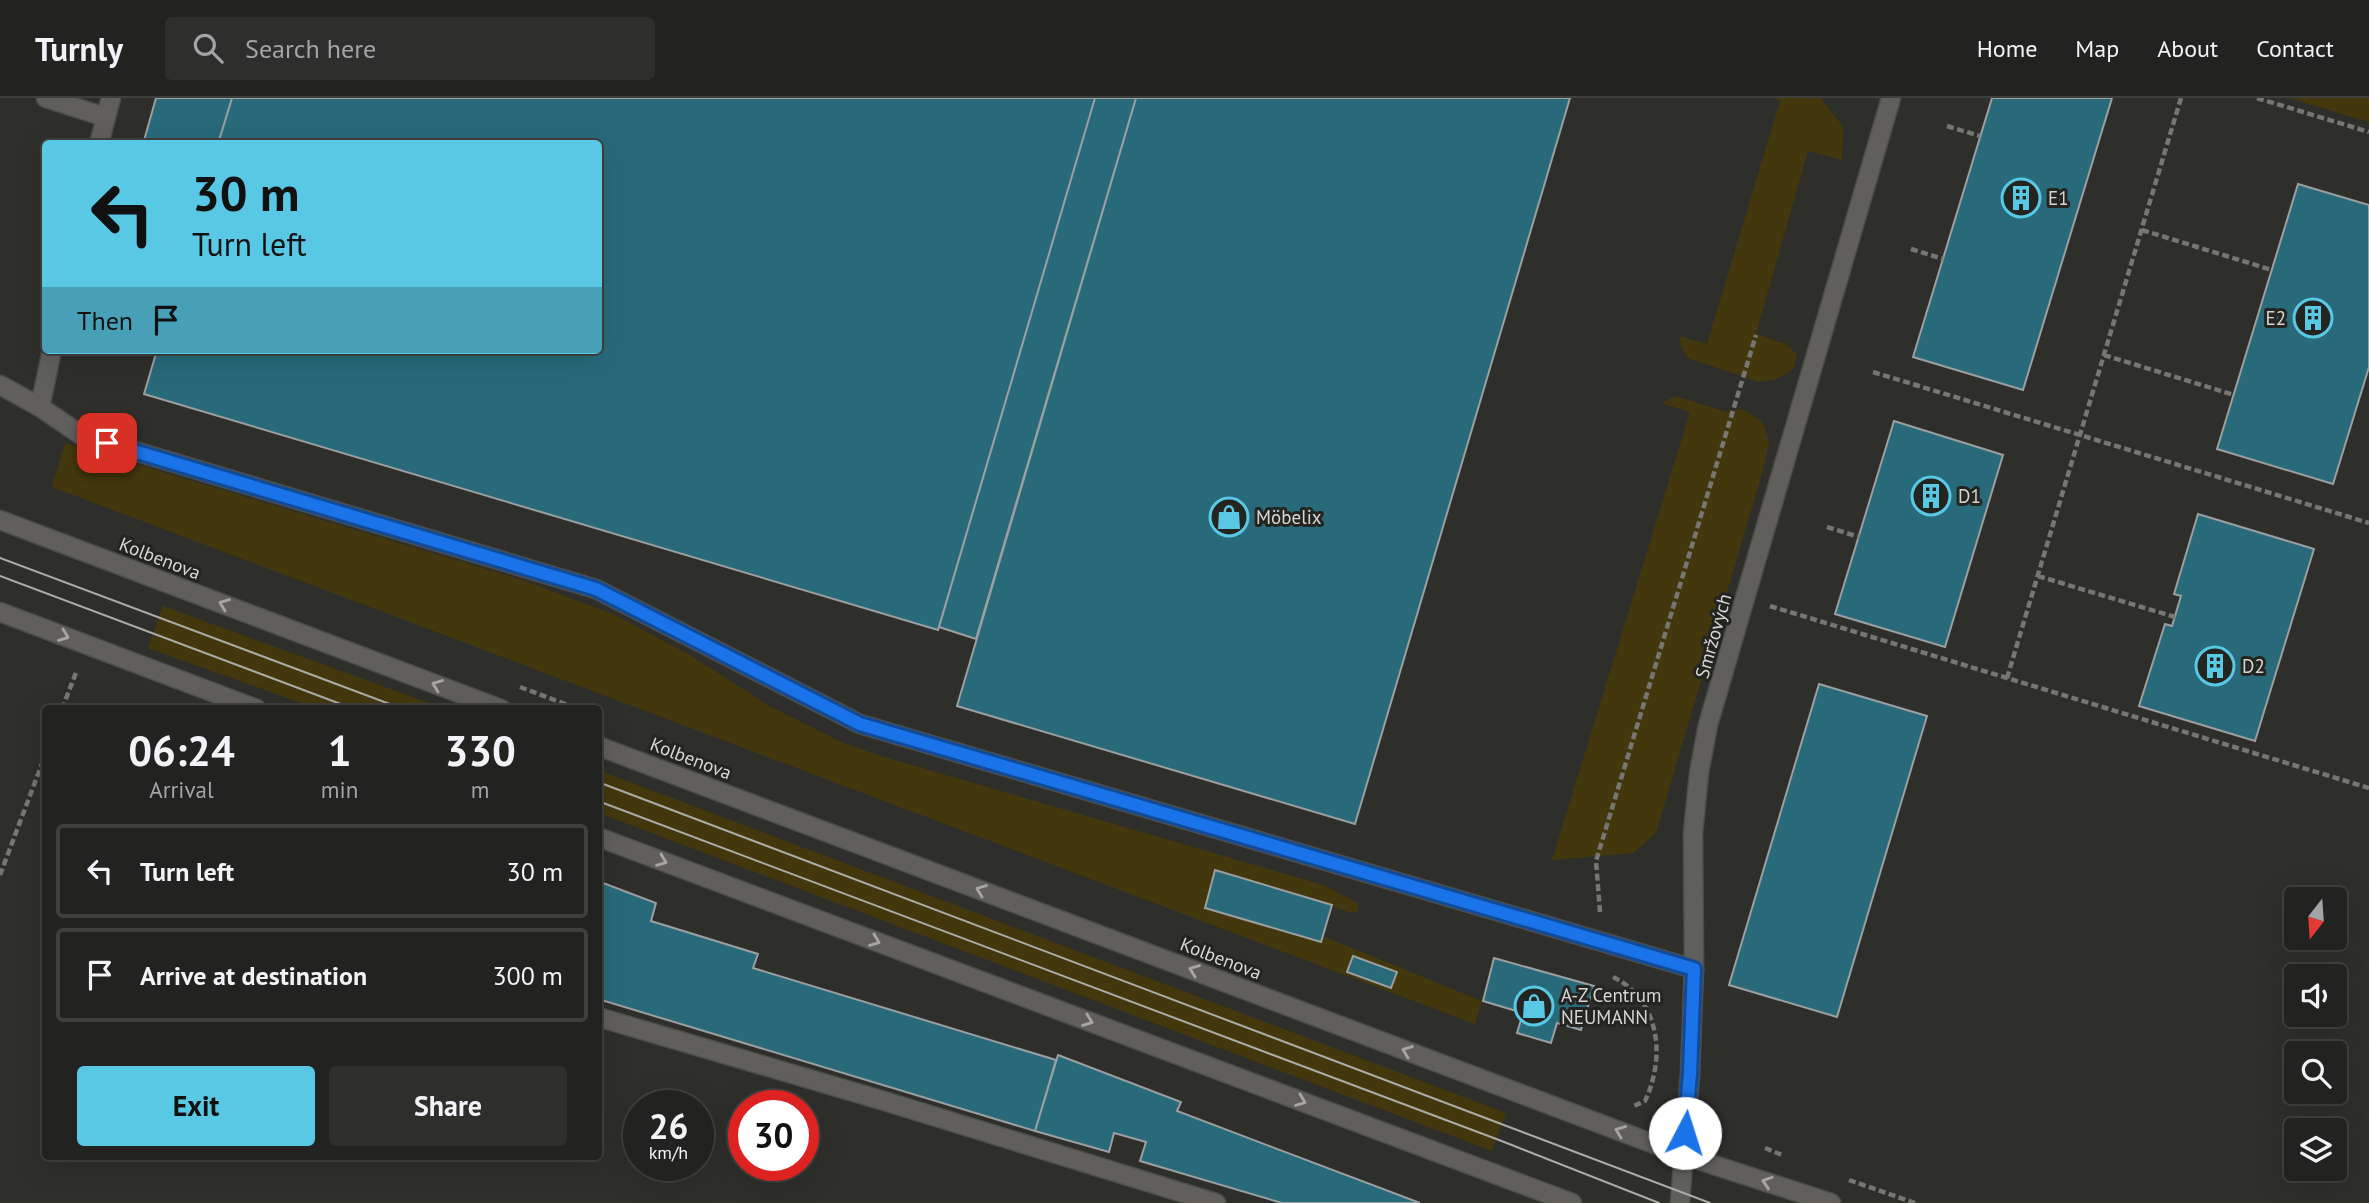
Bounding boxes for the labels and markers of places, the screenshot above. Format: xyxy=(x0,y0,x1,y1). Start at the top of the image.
building icon: E1 xyxy=(2000,177,2042,219)
place label: E1 xyxy=(2048,186,2069,210)
building icon: E2 xyxy=(2292,297,2334,339)
place label: E2 xyxy=(2265,306,2286,330)
pin xyxy=(77,413,137,473)
building icon: D1 xyxy=(1910,475,1952,517)
place label: D1 xyxy=(1958,484,1981,508)
shop icon: Möbelix xyxy=(1208,496,1250,538)
place label: Möbelix xyxy=(1256,505,1322,529)
building icon: D2 xyxy=(2194,645,2236,687)
place label: D2 xyxy=(2242,654,2265,678)
place label: A-Z Centrum NEUMANN xyxy=(1561,983,1661,1029)
shop icon: A-Z Centrum NEUMANN xyxy=(1513,985,1555,1027)

